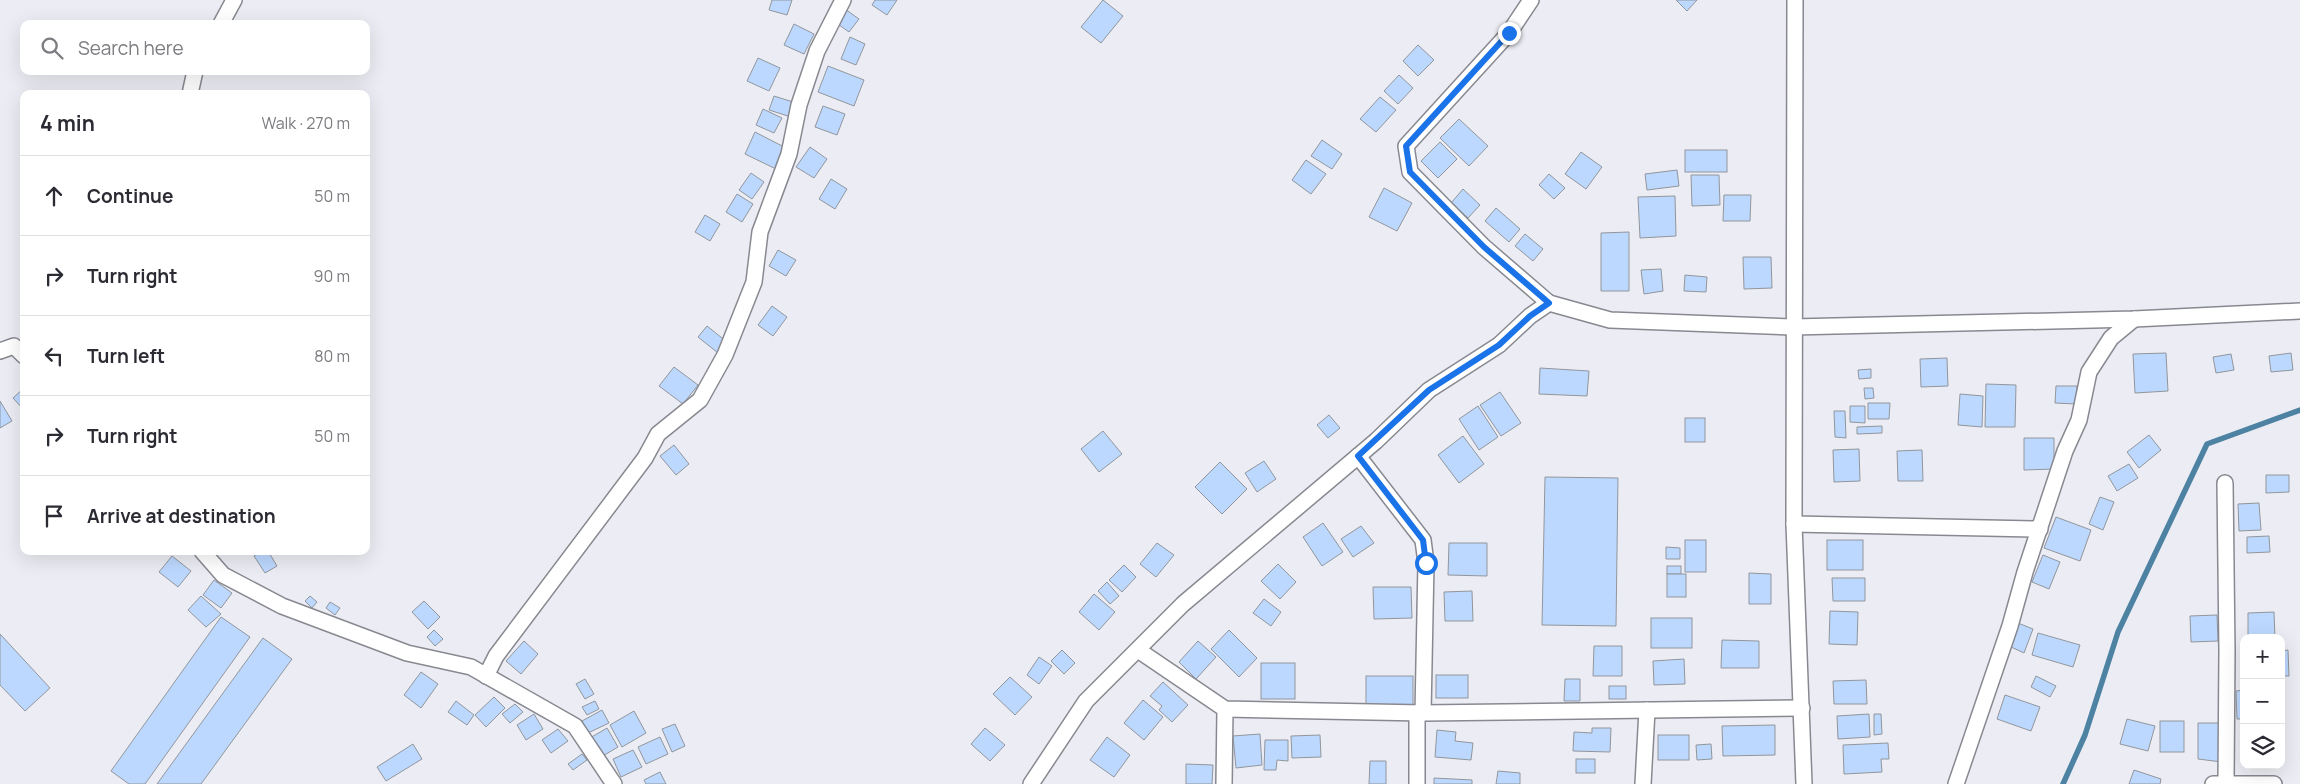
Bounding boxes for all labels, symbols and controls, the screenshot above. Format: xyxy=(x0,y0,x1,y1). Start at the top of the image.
search box xyxy=(20,20,370,75)
route end xyxy=(1498,22,1521,45)
icon: search xyxy=(38,34,66,62)
text: Search here xyxy=(78,35,184,61)
text: 4 min xyxy=(40,109,95,137)
text: Walk · 270 m xyxy=(261,112,350,134)
icon: ahead xyxy=(40,182,68,210)
text: Continue xyxy=(87,183,173,209)
text: 50 m xyxy=(314,185,350,207)
icon: right xyxy=(40,262,68,290)
text: Turn right xyxy=(87,263,177,289)
text: 90 m xyxy=(314,265,350,287)
icon: left xyxy=(40,342,68,370)
text: Turn left xyxy=(87,343,165,369)
text: 80 m xyxy=(314,345,350,367)
icon: right xyxy=(40,422,68,450)
text: Turn right xyxy=(87,423,177,449)
text: 50 m xyxy=(314,425,350,447)
icon: arrive xyxy=(40,502,68,530)
text: Arrive at destination xyxy=(87,503,276,529)
route start xyxy=(1415,552,1438,575)
map controls xyxy=(2240,634,2285,769)
button: + xyxy=(2240,634,2285,679)
button: − xyxy=(2240,679,2285,724)
button: layers xyxy=(2240,724,2285,769)

